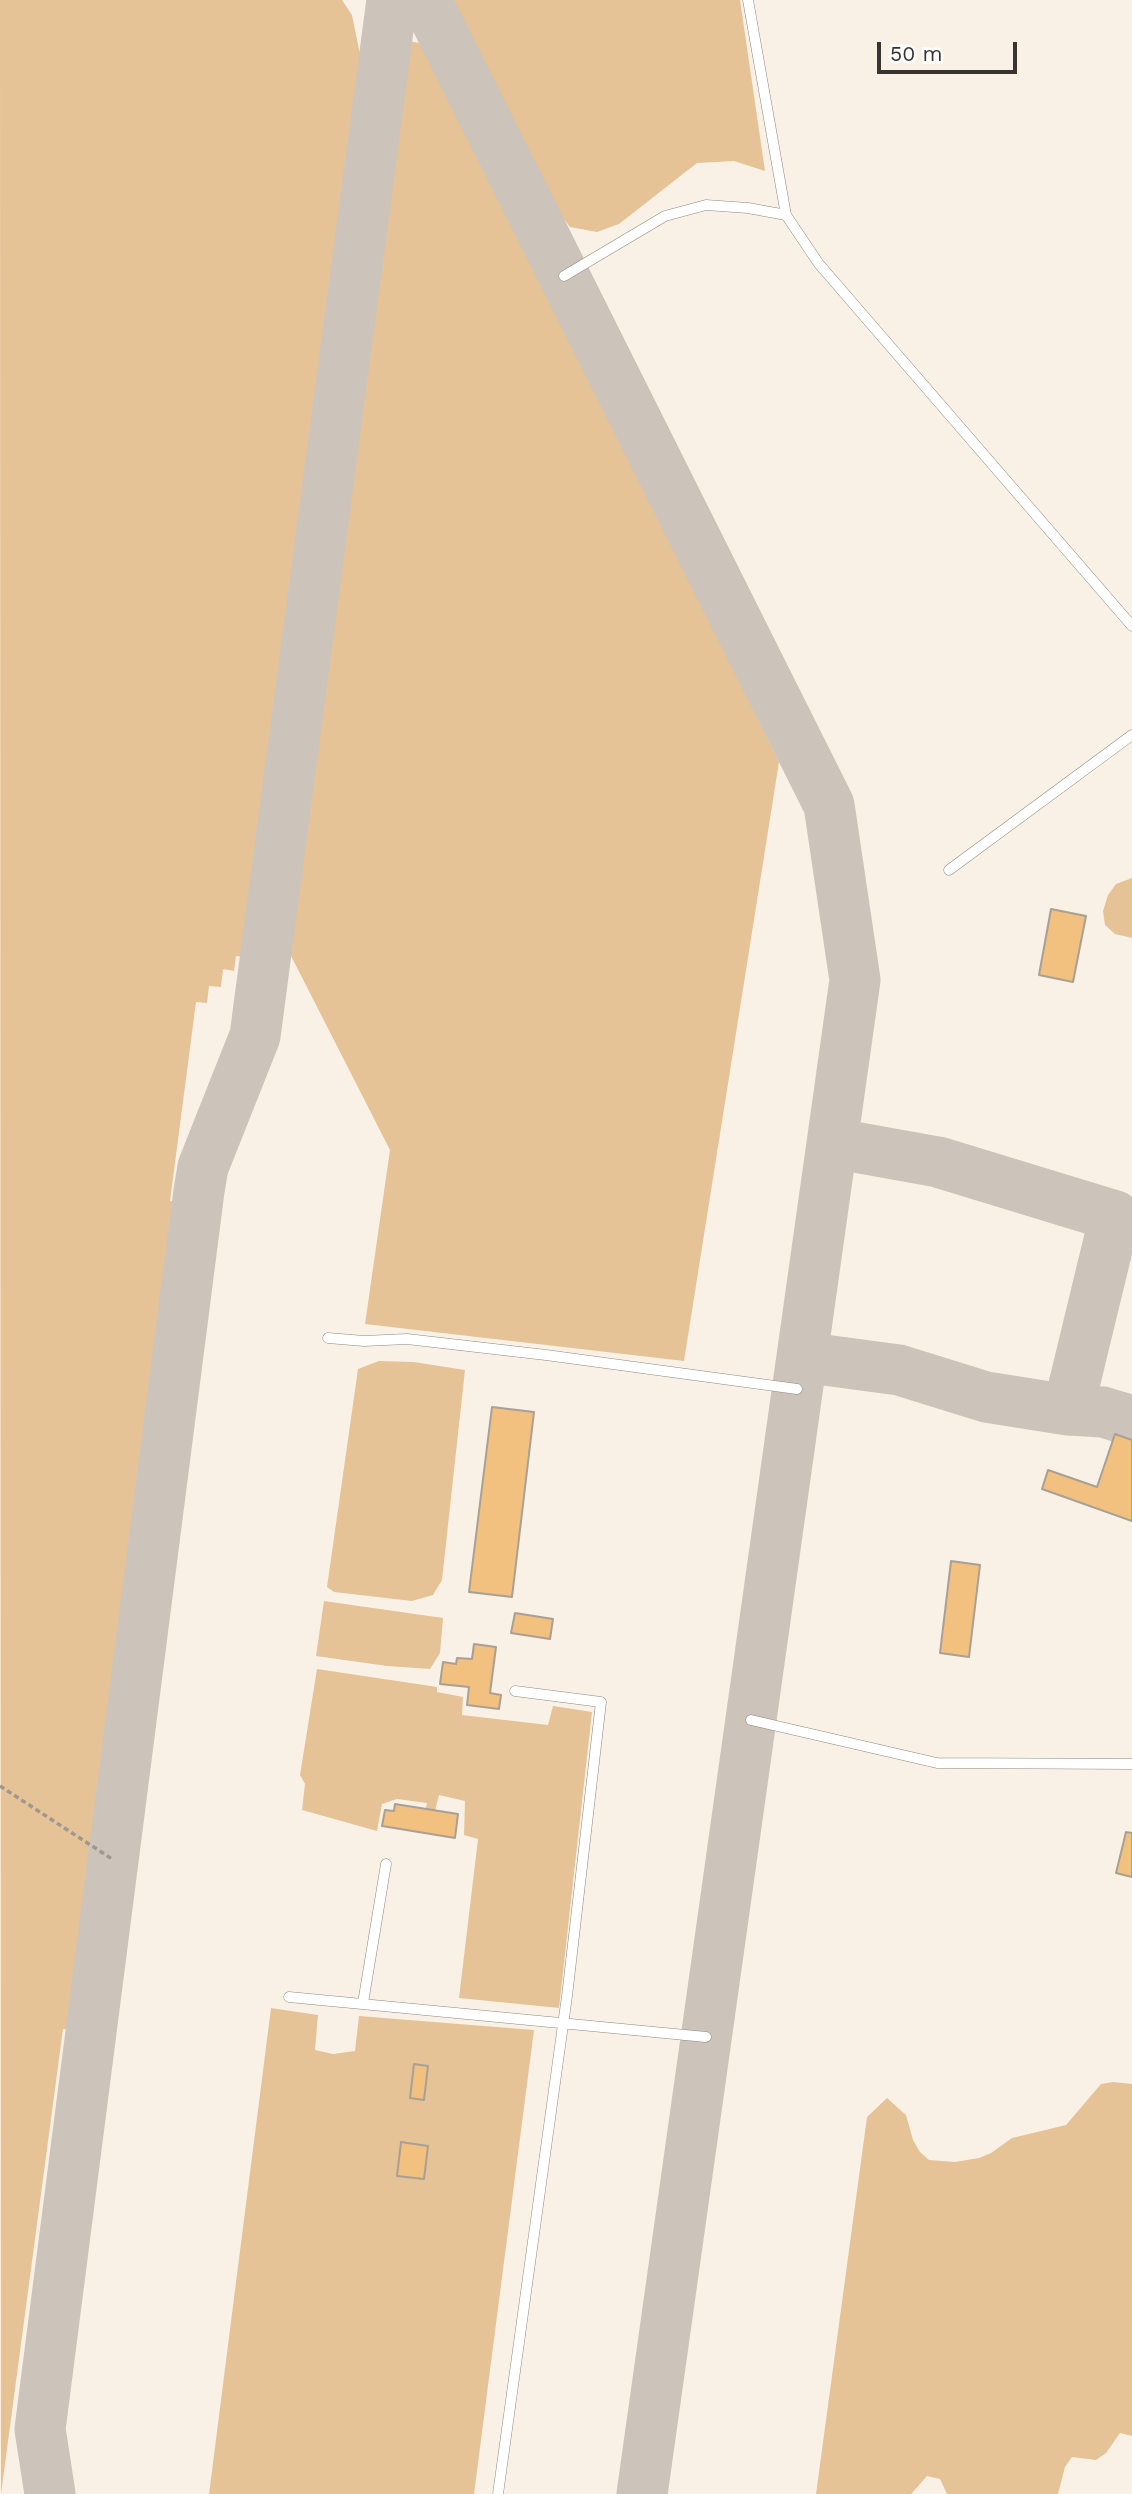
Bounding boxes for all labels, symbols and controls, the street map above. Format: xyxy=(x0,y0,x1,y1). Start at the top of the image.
scale bar xyxy=(880,28,1020,72)
text: 50 m xyxy=(890,41,942,66)

